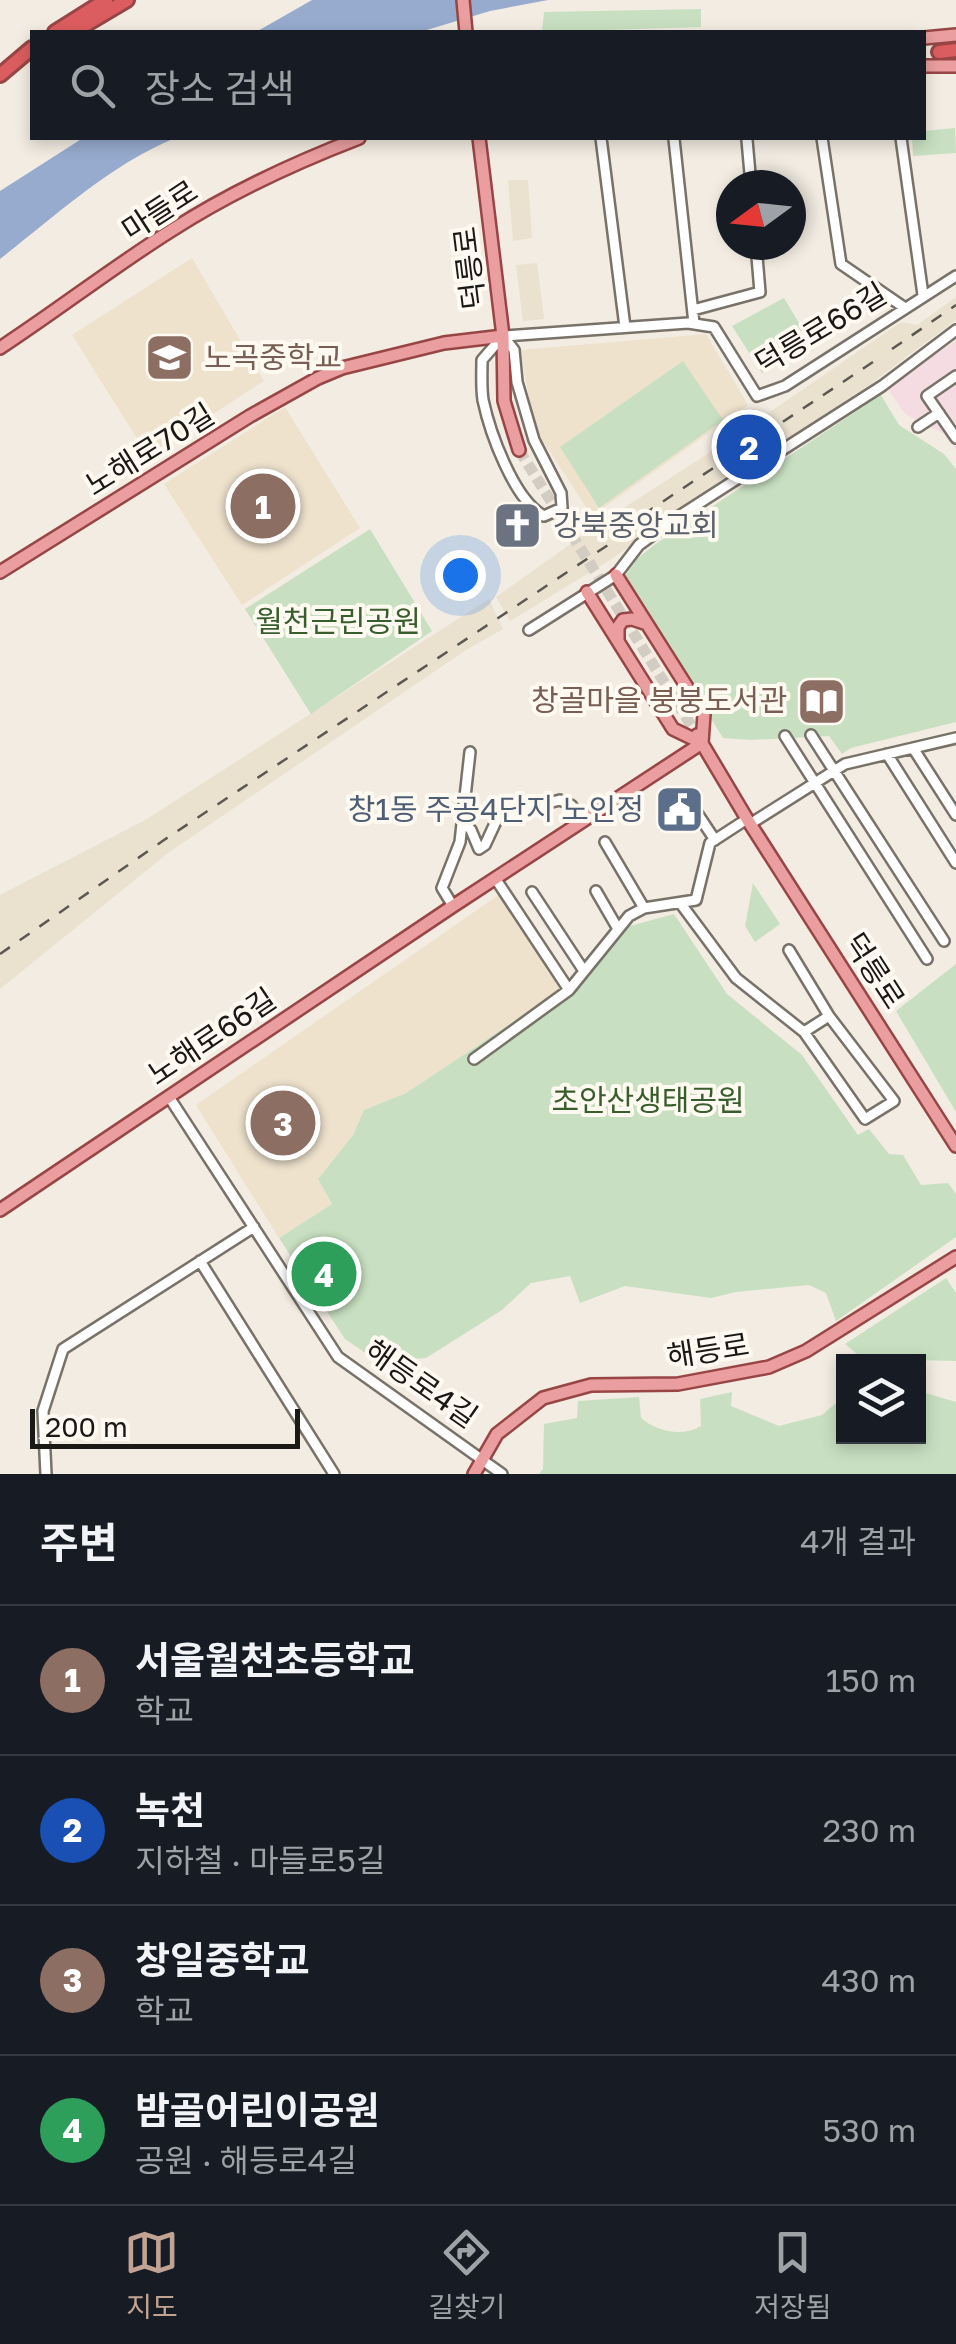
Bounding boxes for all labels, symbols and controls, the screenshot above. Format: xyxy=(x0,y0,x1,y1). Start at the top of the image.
search box xyxy=(30,30,926,140)
icon: search xyxy=(65,58,120,113)
text: 장소 검색 xyxy=(145,65,294,110)
north arrow xyxy=(716,170,806,260)
street label: 마들로 xyxy=(115,173,204,248)
street label: 덕릉로 xyxy=(446,225,492,311)
street label: 덕릉로66길 xyxy=(748,275,893,381)
school or university icon: 노곡중학교 xyxy=(143,332,195,384)
place label: 노곡중학교 xyxy=(204,339,342,375)
street label: 노해로70길 xyxy=(78,395,220,503)
pin: 2 xyxy=(716,410,782,484)
pin: 1 xyxy=(230,468,296,544)
church icon: 강북중앙교회 xyxy=(492,500,544,552)
place label: 강북중앙교회 xyxy=(553,507,719,543)
your location xyxy=(435,550,486,601)
park label: 월천근린공원 xyxy=(255,603,421,639)
library icon: 창골마을 붕붕도서관 xyxy=(796,675,848,727)
place label: 창골마을 붕붕도서관 xyxy=(531,682,787,718)
public building icon: 창1동 주공4단지 노인정 xyxy=(653,784,705,836)
place label: 창1동 주공4단지 노인정 xyxy=(348,791,644,827)
street label: 덕릉로 xyxy=(837,926,912,1015)
street label: 노해로66길 xyxy=(141,980,282,1092)
park label: 초안산생태공원 xyxy=(551,1082,745,1118)
pin: 3 xyxy=(250,1086,316,1160)
pin: 4 xyxy=(292,1236,356,1312)
street label: 해등로 xyxy=(664,1326,752,1374)
street label: 해등로4길 xyxy=(359,1332,485,1435)
map controls xyxy=(836,1354,926,1444)
button: layers xyxy=(836,1354,926,1444)
scale bar xyxy=(30,1404,300,1448)
text: 200 m xyxy=(45,1410,128,1443)
text: 주변 xyxy=(40,1517,117,1567)
text: 4개 결과 xyxy=(800,1522,916,1560)
text: 서울월천초등학교 xyxy=(135,1637,415,1682)
text: 1 xyxy=(64,1661,81,1699)
text: 150 m xyxy=(826,1661,916,1699)
text: 학교 xyxy=(135,1691,194,1729)
text: 녹천 xyxy=(135,1787,205,1832)
text: 2 xyxy=(63,1811,82,1849)
text: 230 m xyxy=(823,1811,916,1849)
text: 지하철 · 마들로5길 xyxy=(135,1841,385,1879)
text: 창일중학교 xyxy=(135,1937,310,1982)
text: 3 xyxy=(63,1961,82,1999)
text: 430 m xyxy=(822,1961,916,1999)
text: 학교 xyxy=(135,1991,194,2029)
text: 밤골어린이공원 xyxy=(135,2087,380,2132)
text: 4 xyxy=(62,2111,83,2149)
text: 530 m xyxy=(823,2111,916,2149)
text: 공원 · 해등로4길 xyxy=(135,2141,357,2179)
tab: 지도 xyxy=(124,2225,179,2325)
tab: 길찾기 xyxy=(428,2225,506,2325)
tab: 저장됨 xyxy=(754,2225,832,2325)

